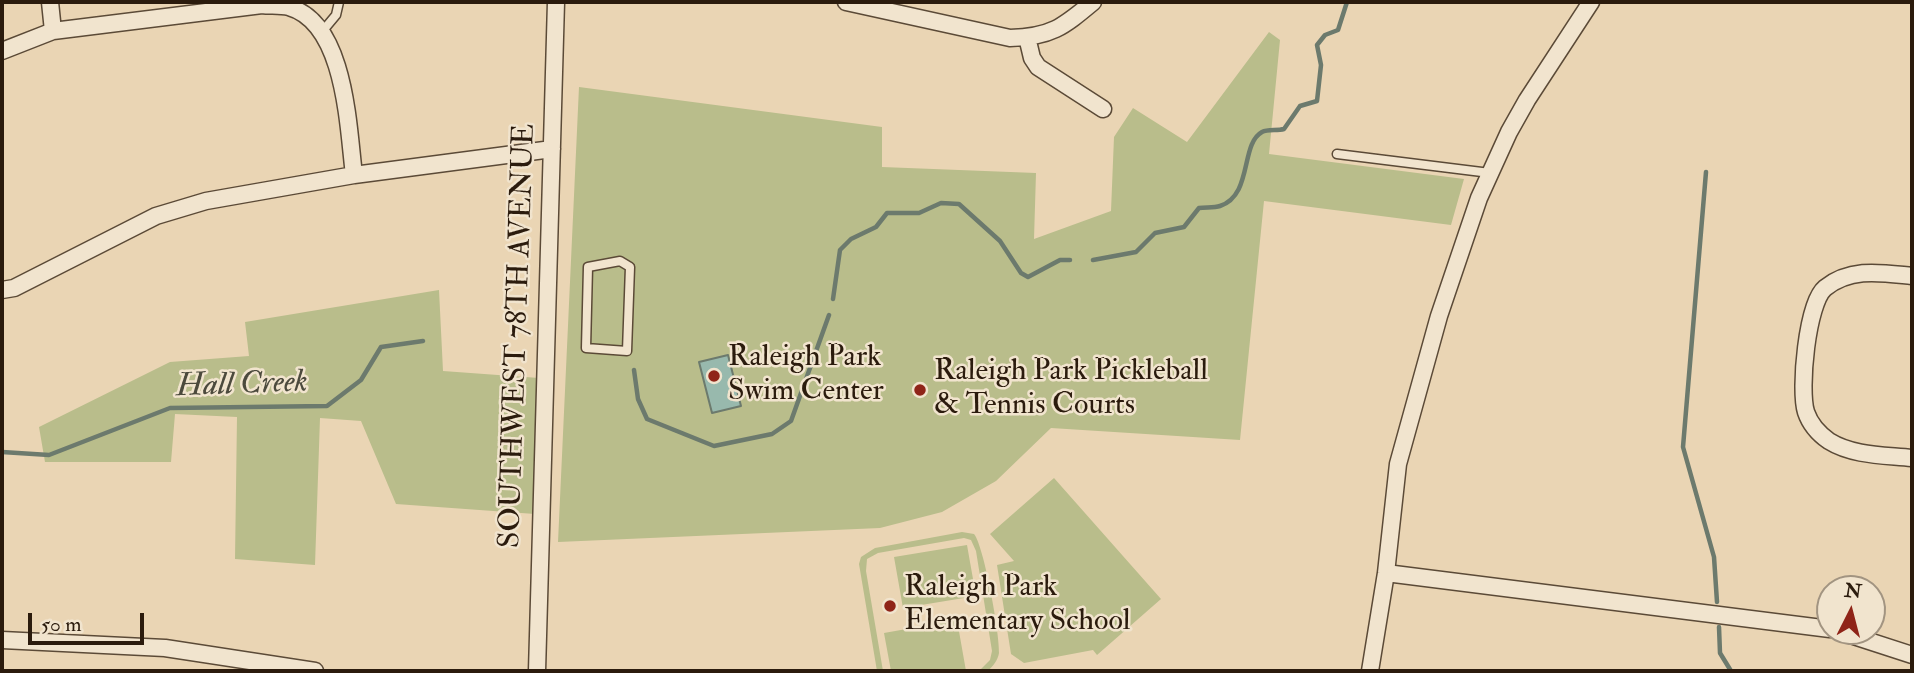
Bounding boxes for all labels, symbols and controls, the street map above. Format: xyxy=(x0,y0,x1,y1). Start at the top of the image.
street label: SOUTHWEST 78TH AVENUE xyxy=(494,123,544,549)
place label: Raleigh Park Swim Center xyxy=(728,341,884,412)
place label: Raleigh Park Pickleball & Tennis Courts xyxy=(934,355,1208,426)
water label: Hall Creek xyxy=(175,365,309,407)
marker: Raleigh Park Swim Center xyxy=(706,368,722,384)
marker: Raleigh Park Pickleball & Tennis Courts xyxy=(912,382,928,398)
place label: Raleigh Park Elementary School xyxy=(904,571,1130,642)
north arrow xyxy=(1816,575,1886,645)
text: N xyxy=(1843,578,1863,604)
marker: Raleigh Park Elementary School xyxy=(882,598,898,614)
scale bar xyxy=(32,600,147,644)
text: 50 m xyxy=(41,611,82,638)

